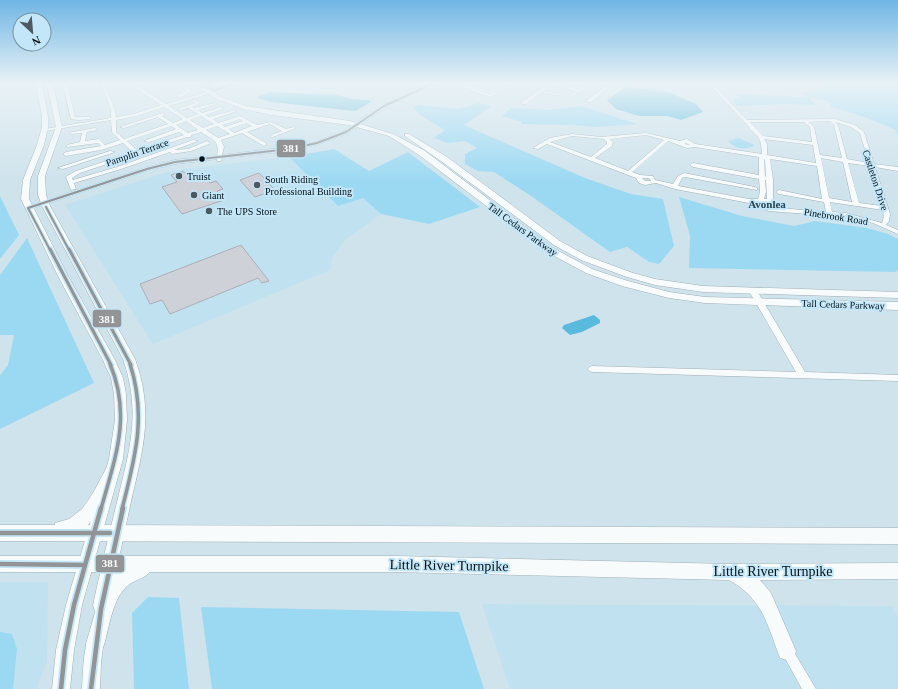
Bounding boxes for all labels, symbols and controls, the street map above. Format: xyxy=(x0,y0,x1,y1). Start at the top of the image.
north arrow xyxy=(12,12,52,52)
text: N xyxy=(30,34,43,48)
street label: Pamplin Terrace xyxy=(104,136,170,168)
line badge: 381 xyxy=(276,139,306,158)
text: 381 xyxy=(283,142,299,154)
street label: Castleton Drive xyxy=(861,148,891,212)
unlabelled marker xyxy=(197,154,207,164)
marker: Truist xyxy=(174,171,184,181)
place label: Truist xyxy=(187,171,211,182)
place label: South Riding Professional Building xyxy=(265,174,352,197)
marker: South Riding Professional Building xyxy=(252,180,262,190)
marker: Giant xyxy=(189,190,199,200)
place label: Giant xyxy=(202,190,224,201)
district label: Avonlea xyxy=(748,198,786,210)
street label: Tall Cedars Parkway xyxy=(486,201,560,258)
marker: The UPS Store xyxy=(204,206,214,216)
place label: The UPS Store xyxy=(217,206,278,217)
street label: Pinebrook Road xyxy=(803,206,869,227)
street label: Tall Cedars Parkway xyxy=(801,298,885,311)
line badge: 381 xyxy=(92,309,122,328)
text: 381 xyxy=(99,313,115,325)
line badge: 381 xyxy=(95,554,125,573)
text: 381 xyxy=(102,557,118,569)
street label: Little River Turnpike xyxy=(389,557,509,574)
street label: Little River Turnpike xyxy=(714,564,833,579)

